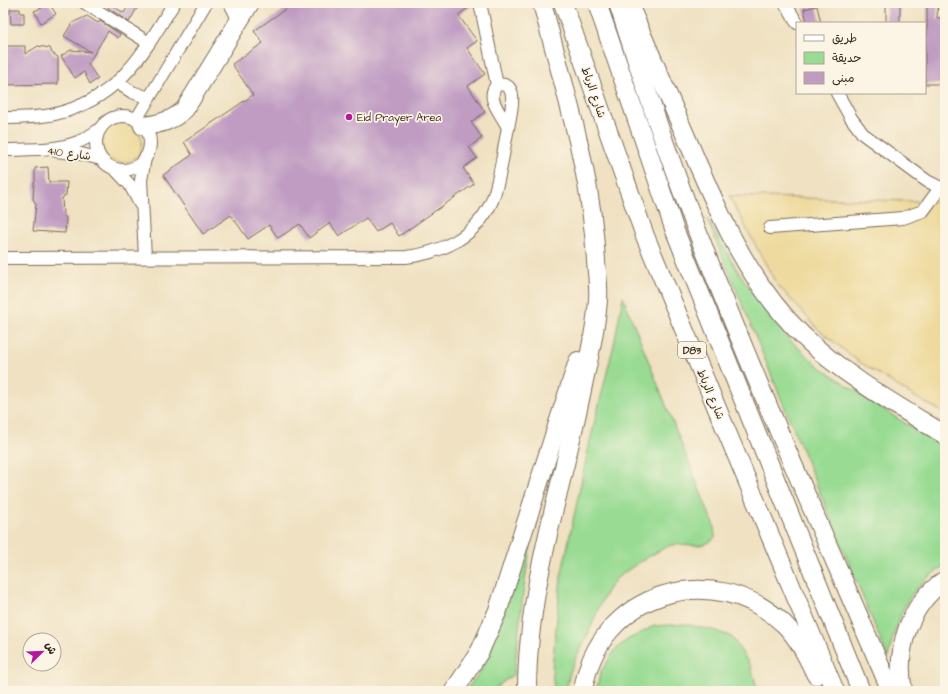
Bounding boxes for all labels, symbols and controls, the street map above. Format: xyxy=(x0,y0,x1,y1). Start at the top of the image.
legend xyxy=(796,22,926,94)
text: طريق xyxy=(832,30,857,47)
text: حديقة xyxy=(832,50,861,67)
street label: شارع الرباط xyxy=(577,65,609,120)
text: مبنى xyxy=(832,70,855,87)
place label: Eid Prayer Area xyxy=(357,110,441,126)
marker: Eid Prayer Area xyxy=(344,112,354,122)
street label: شارع 410 xyxy=(46,143,92,165)
road number: D83 xyxy=(678,342,706,358)
street label: شارع الرباط xyxy=(692,367,728,422)
north arrow xyxy=(22,632,62,672)
text: ش xyxy=(41,640,60,657)

